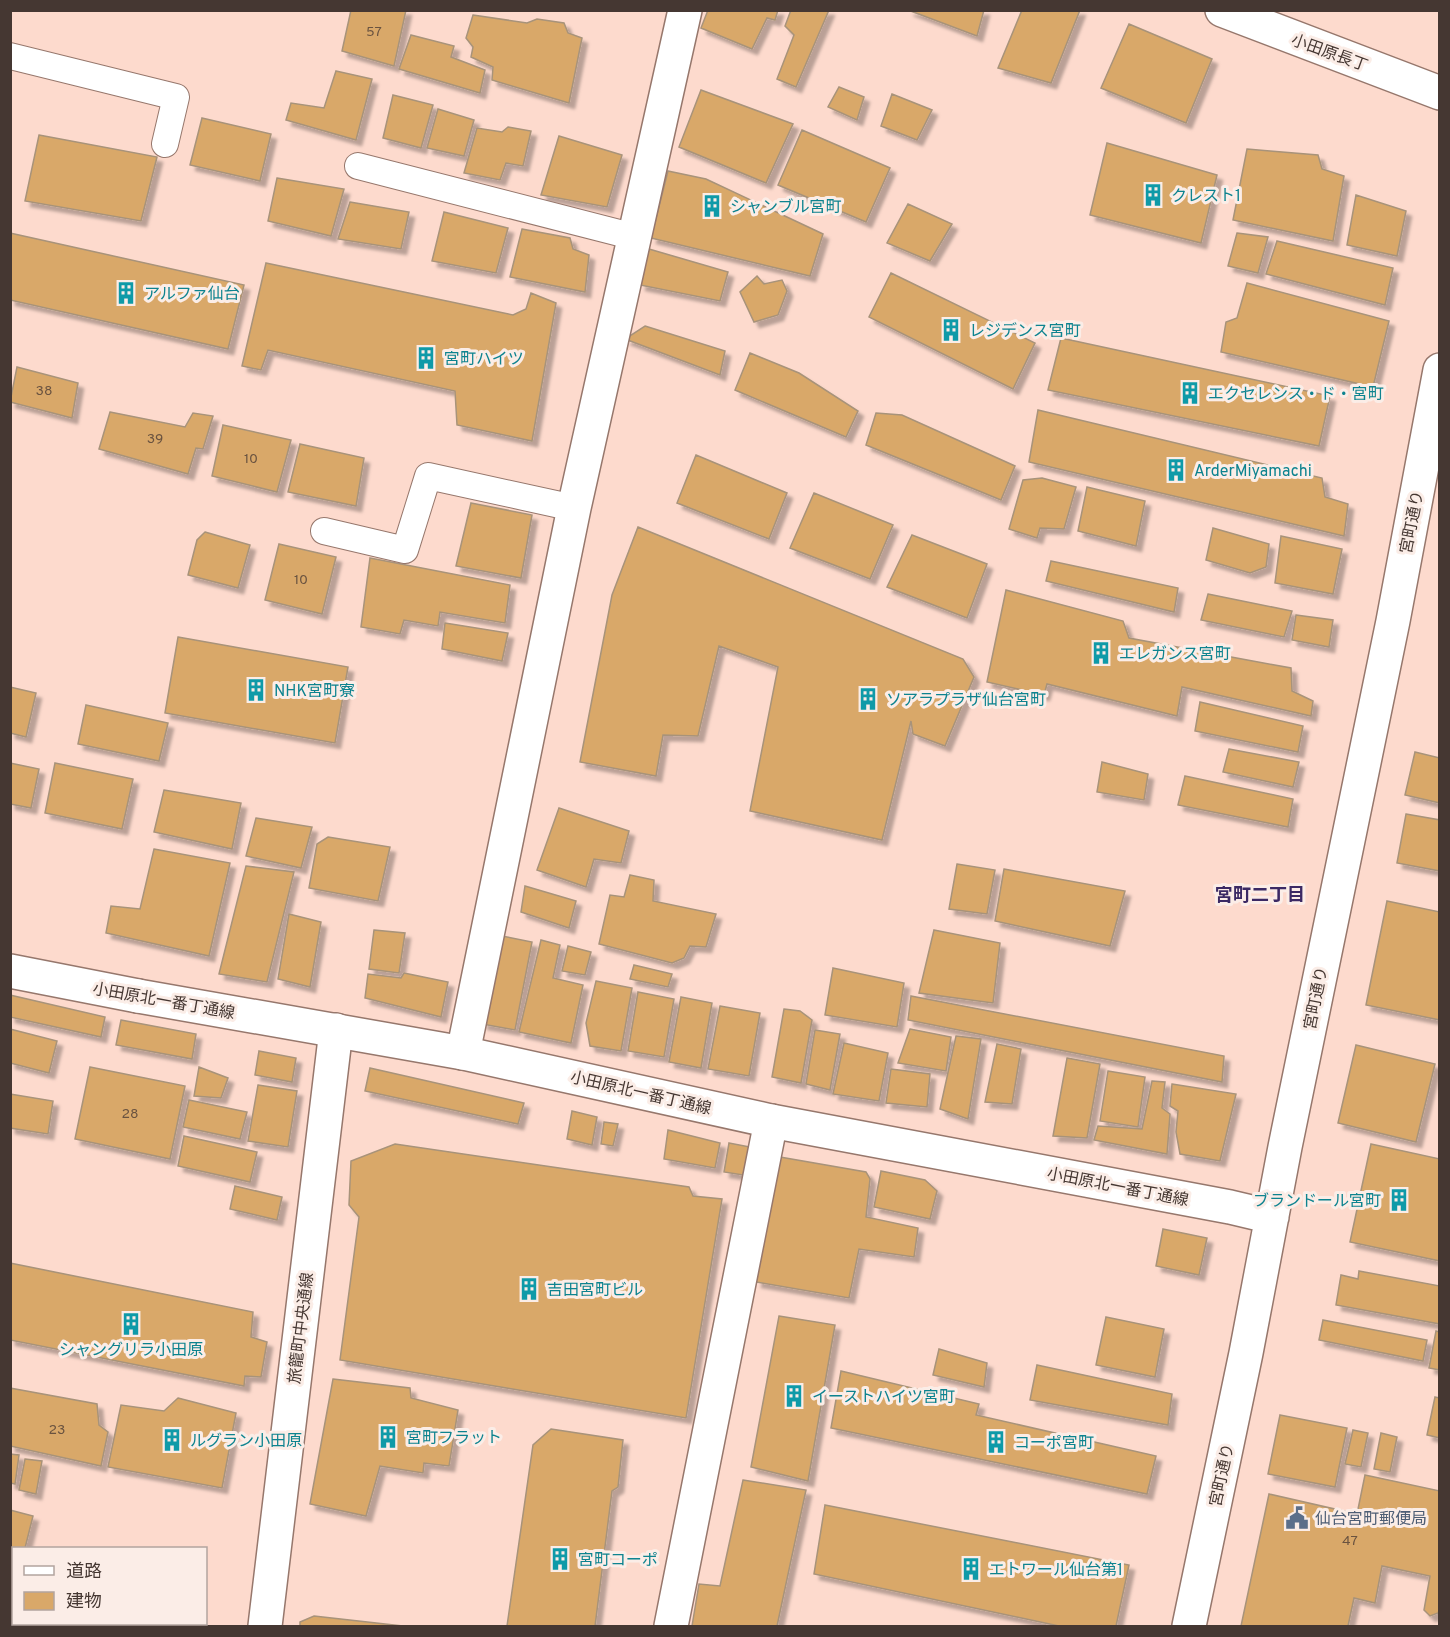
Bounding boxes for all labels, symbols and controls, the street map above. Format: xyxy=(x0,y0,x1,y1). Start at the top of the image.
house number: 57 xyxy=(366,24,382,41)
street label: 小田原長丁 xyxy=(1288,31,1370,77)
building icon: クレスト1 xyxy=(1140,182,1166,208)
place label: クレスト1 xyxy=(1171,187,1241,207)
building icon: シャンブル宮町 xyxy=(699,193,725,219)
place label: シャンブル宮町 xyxy=(730,198,842,218)
building icon: アルファ仙台 xyxy=(113,280,139,306)
place label: アルファ仙台 xyxy=(144,285,240,305)
building icon: レジデンス宮町 xyxy=(938,317,964,343)
place label: レジデンス宮町 xyxy=(969,322,1081,342)
building icon: 宮町ハイツ xyxy=(413,345,439,371)
place label: 宮町ハイツ xyxy=(444,350,524,370)
building icon: エクセレンス・ド・宮町 xyxy=(1177,380,1203,406)
house number: 38 xyxy=(36,383,52,400)
place label: エクセレンス・ド・宮町 xyxy=(1208,385,1384,405)
house number: 39 xyxy=(147,431,163,448)
house number: 10 xyxy=(244,451,258,468)
building icon: ArderMiyamachi xyxy=(1163,457,1189,483)
place label: ArderMiyamachi xyxy=(1194,462,1312,482)
street label: 宮町通り xyxy=(1397,489,1429,556)
house number: 10 xyxy=(294,572,308,589)
building icon: エレガンス宮町 xyxy=(1088,640,1114,666)
place label: エレガンス宮町 xyxy=(1119,645,1231,665)
building icon: NHK宮町寮 xyxy=(243,677,269,703)
place label: NHK宮町寮 xyxy=(274,682,355,702)
building icon: ソアラプラザ仙台宮町 xyxy=(855,686,881,712)
place label: ソアラプラザ仙台宮町 xyxy=(886,691,1046,711)
district label: 宮町二丁目 xyxy=(1215,885,1305,908)
street label: 宮町通り xyxy=(1301,965,1333,1032)
street label: 小田原北一番丁通線 xyxy=(91,980,236,1024)
street label: 小田原北一番丁通線 xyxy=(568,1068,713,1120)
house number: 28 xyxy=(121,1106,139,1123)
street label: 小田原北一番丁通線 xyxy=(1045,1164,1190,1212)
building icon: ブランドール宮町 xyxy=(1386,1187,1412,1213)
place label: ブランドール宮町 xyxy=(1253,1192,1381,1212)
street label: 旅籠町中央通線 xyxy=(285,1271,319,1385)
building icon: 吉田宮町ビル xyxy=(516,1276,542,1302)
place label: 吉田宮町ビル xyxy=(547,1281,643,1301)
building icon: シャングリラ小田原 xyxy=(118,1311,144,1337)
place label: シャングリラ小田原 xyxy=(59,1341,203,1361)
building icon: イーストハイツ宮町 xyxy=(781,1383,807,1409)
place label: イーストハイツ宮町 xyxy=(812,1388,955,1408)
house number: 23 xyxy=(49,1422,66,1439)
building icon: 宮町フラット xyxy=(375,1424,401,1450)
building icon: ルグラン小田原 xyxy=(159,1427,185,1453)
place label: 宮町フラット xyxy=(406,1429,502,1449)
building icon: コーポ宮町 xyxy=(983,1429,1009,1455)
place label: ルグラン小田原 xyxy=(190,1432,302,1452)
place label: コーポ宮町 xyxy=(1014,1434,1094,1454)
street label: 宮町通り xyxy=(1207,1442,1239,1509)
public building icon: 仙台宮町郵便局 xyxy=(1284,1505,1310,1531)
place label: 仙台宮町郵便局 xyxy=(1315,1510,1427,1530)
house number: 47 xyxy=(1342,1533,1358,1550)
building icon: 宮町コーポ xyxy=(547,1546,573,1572)
legend xyxy=(12,1547,207,1625)
place label: 宮町コーポ xyxy=(578,1551,658,1571)
building icon: エトワール仙台第1 xyxy=(958,1556,984,1582)
text: 道路 xyxy=(66,1561,102,1584)
place label: エトワール仙台第1 xyxy=(989,1561,1123,1581)
text: 建物 xyxy=(66,1591,102,1614)

